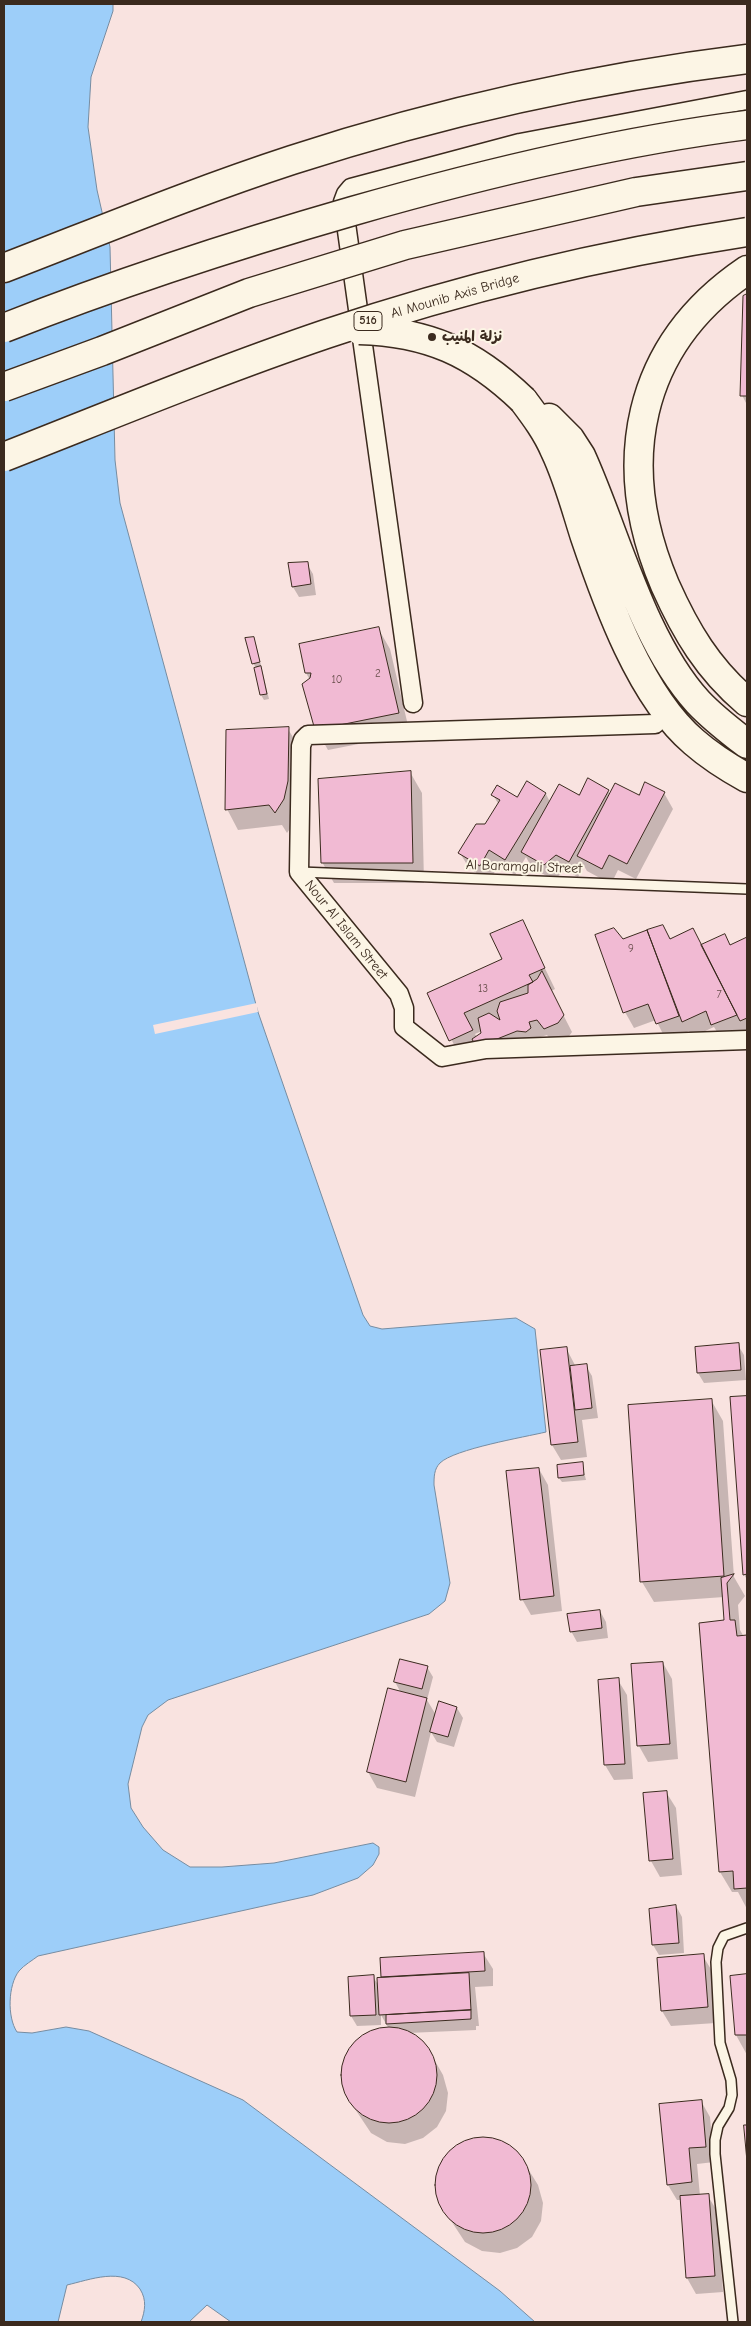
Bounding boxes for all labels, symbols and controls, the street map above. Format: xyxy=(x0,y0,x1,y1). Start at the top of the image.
street label: Al Mounib Axis Bridge xyxy=(389,270,521,322)
road number: 516 xyxy=(354,312,382,331)
place label: نزلة المنيب xyxy=(442,329,502,345)
marker: نزلة المنيب xyxy=(426,331,438,343)
house number: 2 xyxy=(375,667,381,681)
house number: 10 xyxy=(331,673,343,687)
street label: Al Baramgali Street xyxy=(465,857,583,877)
street label: Nour Al Islam Street xyxy=(301,877,391,983)
house number: 9 xyxy=(628,942,634,956)
house number: 13 xyxy=(478,982,488,996)
house number: 7 xyxy=(716,988,722,1002)

